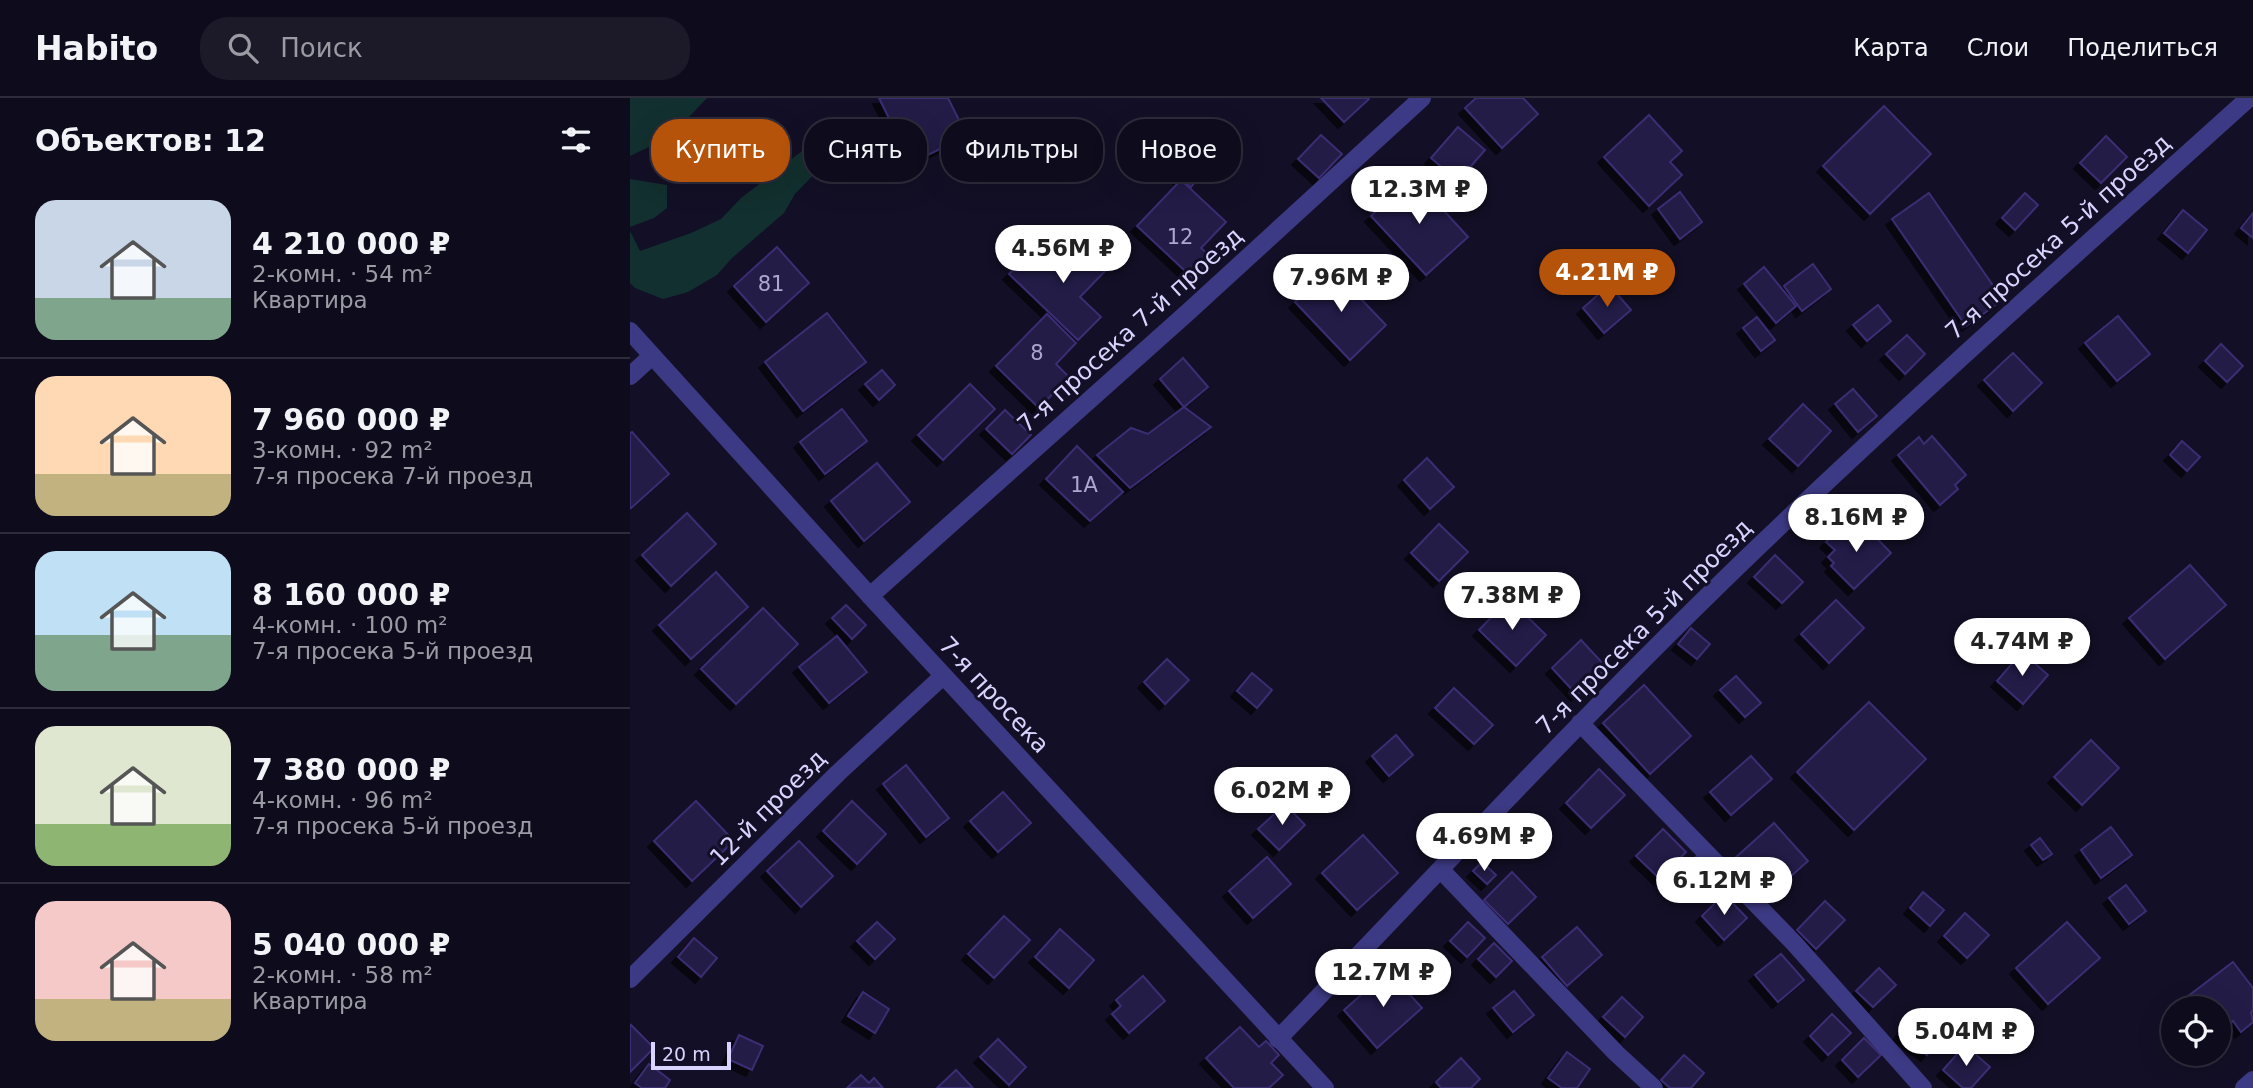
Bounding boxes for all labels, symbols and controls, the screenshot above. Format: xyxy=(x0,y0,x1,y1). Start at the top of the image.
search box xyxy=(200,17,690,80)
text: Habito xyxy=(35,29,158,68)
icon: search xyxy=(224,29,262,67)
text: Поиск xyxy=(280,33,363,63)
text: Карта xyxy=(1853,34,1929,62)
text: Слои xyxy=(1967,34,2029,62)
text: Поделиться xyxy=(2067,34,2218,62)
chip: Купить xyxy=(651,119,790,182)
chip: Снять xyxy=(804,119,927,182)
chip: Фильтры xyxy=(941,119,1103,182)
chip: Новое xyxy=(1117,119,1241,182)
icon: filters xyxy=(557,121,595,159)
text: Объектов: 12 xyxy=(35,123,266,158)
street label: 7-я просека 5-й проезд xyxy=(1940,128,2176,346)
pin: 12.3M ₽ xyxy=(1354,166,1484,226)
text: 12.3M ₽ xyxy=(1367,176,1471,202)
street label: 7-я просека 7-й проезд xyxy=(1012,221,1248,439)
house number: 12 xyxy=(1167,225,1193,249)
text: 4 210 000 ₽ xyxy=(252,226,450,261)
pin: 4.56M ₽ xyxy=(998,226,1128,285)
icon: home xyxy=(91,228,175,312)
text: 4.56M ₽ xyxy=(1011,235,1115,261)
pin: 4.21M ₽ xyxy=(1542,250,1672,309)
pin: 7.96M ₽ xyxy=(1276,254,1406,314)
text: 4.21M ₽ xyxy=(1555,259,1659,285)
text: 2-комн. · 54 m² xyxy=(252,261,433,287)
text: 7.96M ₽ xyxy=(1289,264,1393,290)
house number: 81 xyxy=(758,272,784,296)
text: Квартира xyxy=(252,287,368,313)
house number: 8 xyxy=(1030,341,1044,365)
text: 7 960 000 ₽ xyxy=(252,402,450,437)
icon: home xyxy=(91,404,175,488)
text: 3-комн. · 92 m² xyxy=(252,437,433,463)
text: 7-я просека 7-й проезд xyxy=(252,463,533,489)
house number: 1А xyxy=(1070,473,1098,497)
pin: 8.16M ₽ xyxy=(1791,494,1921,554)
text: 8.16M ₽ xyxy=(1804,504,1908,530)
street label: 7-я просека 5-й проезд xyxy=(1530,513,1758,741)
pin: 7.38M ₽ xyxy=(1447,573,1577,632)
text: 8 160 000 ₽ xyxy=(252,577,450,612)
icon: home xyxy=(91,579,175,663)
text: 7.38M ₽ xyxy=(1460,582,1564,608)
text: 4-комн. · 100 m² xyxy=(252,612,447,638)
pin: 4.74M ₽ xyxy=(1957,618,2087,678)
text: 4.74M ₽ xyxy=(1970,628,2074,654)
street label: 7-я просека xyxy=(933,631,1055,759)
text: 7-я просека 5-й проезд xyxy=(252,638,533,664)
street label: 12-й проезд xyxy=(704,744,832,872)
text: 7 380 000 ₽ xyxy=(252,752,450,787)
icon: home xyxy=(91,754,175,838)
pin: 6.02M ₽ xyxy=(1217,768,1347,827)
text: 6.02M ₽ xyxy=(1230,777,1334,803)
text: 4-комн. · 96 m² xyxy=(252,787,433,813)
text: 7-я просека 5-й проезд xyxy=(252,813,533,839)
pin: 4.69M ₽ xyxy=(1419,814,1549,873)
text: 4.69M ₽ xyxy=(1432,823,1536,849)
pin: 6.12M ₽ xyxy=(1659,858,1789,917)
text: 6.12M ₽ xyxy=(1672,867,1776,893)
text: 5 040 000 ₽ xyxy=(252,927,450,962)
icon: home xyxy=(91,929,175,1013)
pin: 12.7M ₽ xyxy=(1318,950,1448,1009)
text: 12.7M ₽ xyxy=(1331,959,1435,985)
text: 2-комн. · 58 m² xyxy=(252,962,433,988)
text: Квартира xyxy=(252,988,368,1014)
map controls xyxy=(2161,996,2231,1066)
button: locate xyxy=(2161,996,2231,1066)
pin: 5.04M ₽ xyxy=(1901,1009,2031,1068)
text: 5.04M ₽ xyxy=(1914,1018,2018,1044)
scale bar xyxy=(651,1039,732,1071)
text: 20 m xyxy=(662,1043,711,1065)

